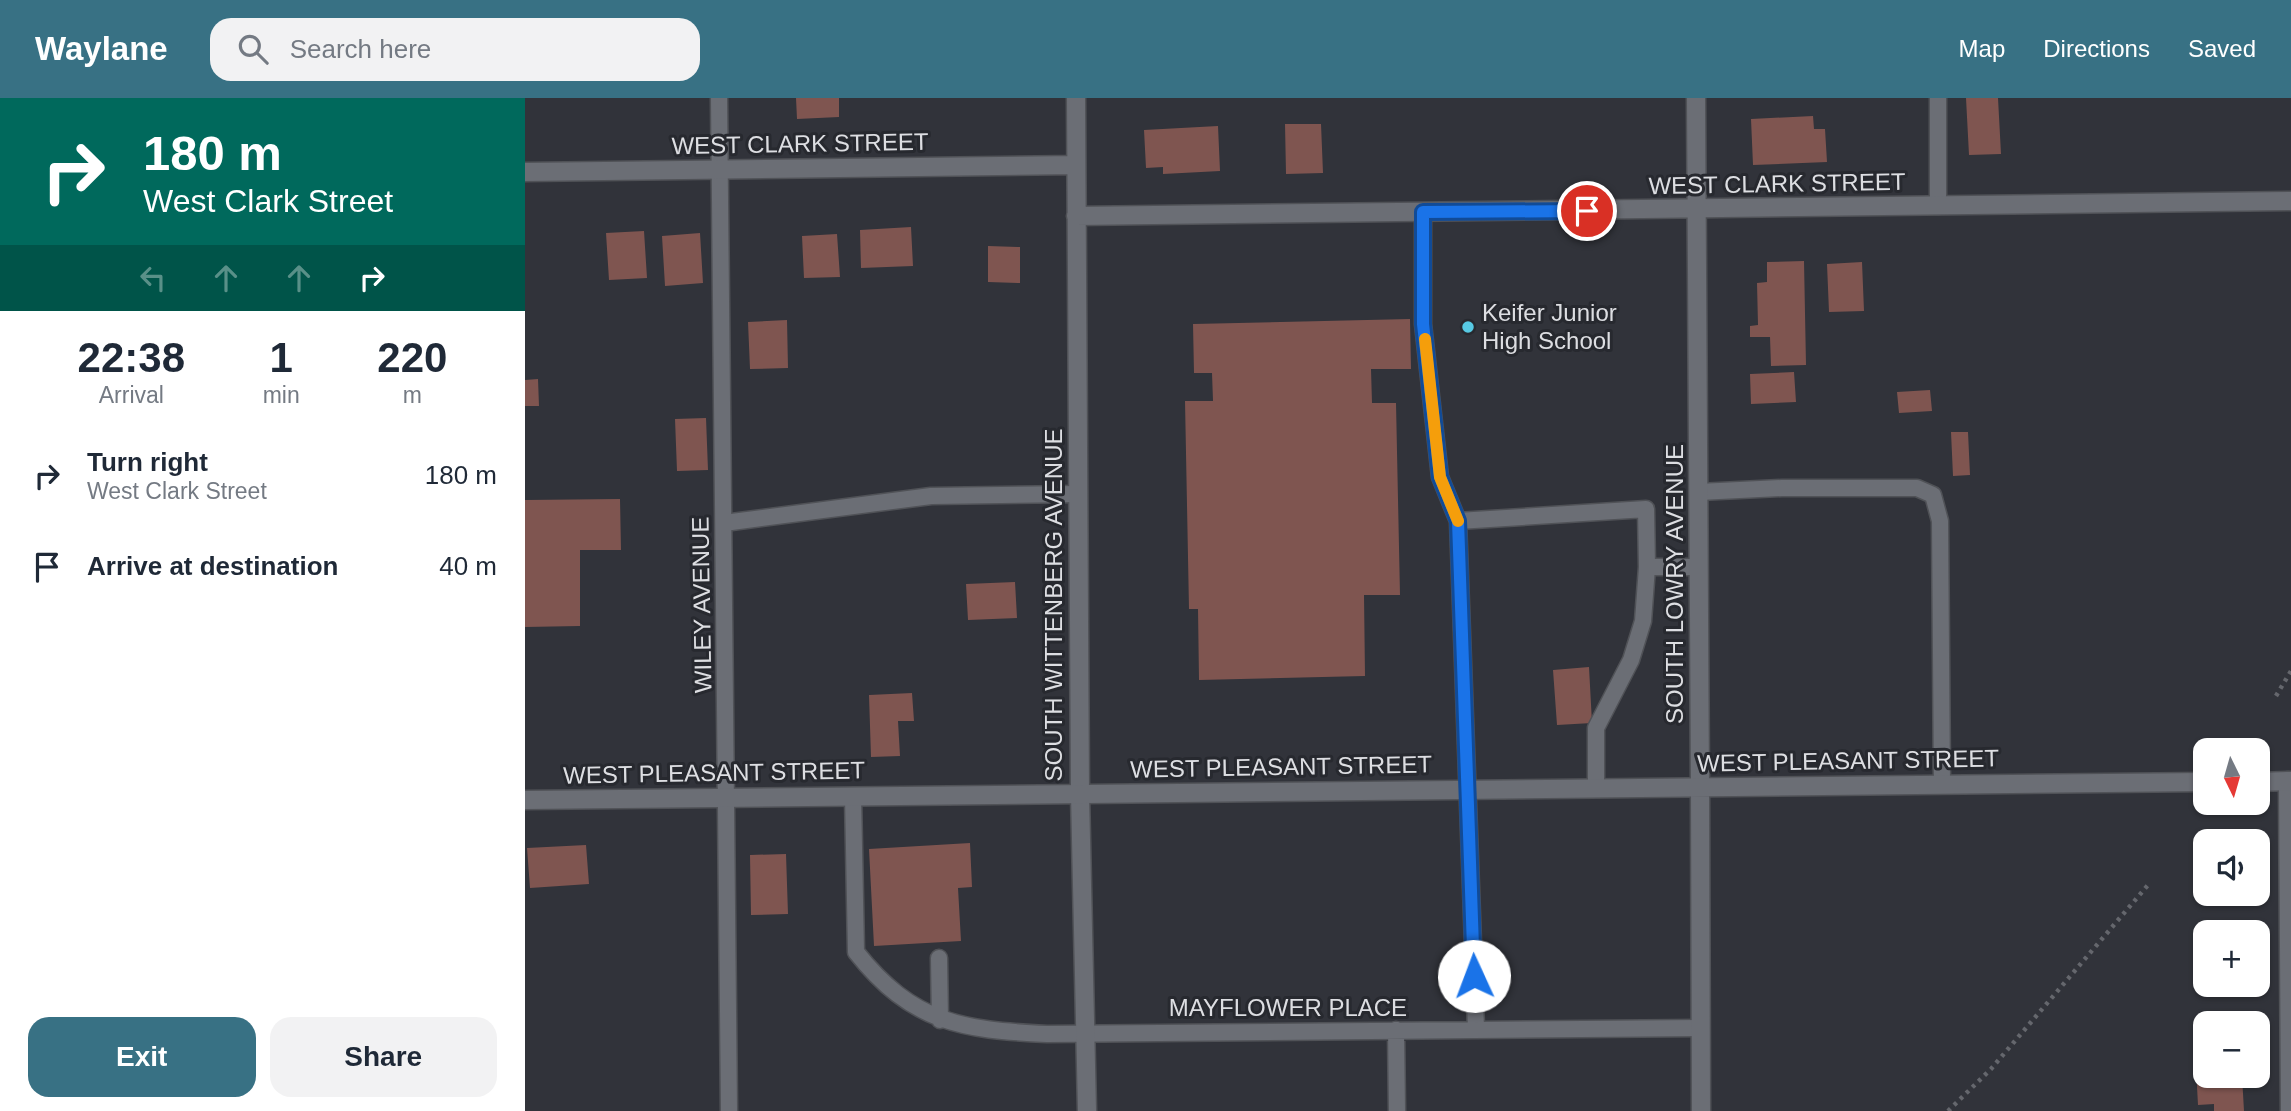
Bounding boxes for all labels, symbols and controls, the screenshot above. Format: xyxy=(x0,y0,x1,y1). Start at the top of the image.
search box xyxy=(210,18,700,81)
text: Waylane xyxy=(35,30,168,67)
icon: search xyxy=(234,30,272,68)
text: Search here xyxy=(290,34,431,64)
text: Map xyxy=(1959,35,2005,62)
text: Directions xyxy=(2043,35,2150,62)
text: Saved xyxy=(2188,35,2256,62)
icon: right xyxy=(28,126,119,217)
text: 180 m xyxy=(143,126,282,180)
street label: WEST CLARK STREET xyxy=(671,128,929,159)
street label: WEST CLARK STREET xyxy=(1648,168,1906,199)
pin xyxy=(1557,181,1617,241)
text: West Clark Street xyxy=(143,183,393,219)
icon: arrive xyxy=(1568,192,1606,230)
icon: left xyxy=(134,259,172,297)
icon: ahead xyxy=(207,259,245,297)
icon: ahead xyxy=(280,259,318,297)
icon: right xyxy=(353,259,391,297)
place label: Keifer Junior High School xyxy=(1482,299,1617,354)
marker: Keifer Junior High School xyxy=(1460,319,1476,335)
text: 22:38 xyxy=(78,334,185,381)
text: 1 xyxy=(269,334,293,381)
text: 220 xyxy=(377,334,447,381)
text: Arrival xyxy=(99,382,164,408)
text: min xyxy=(263,382,300,408)
text: m xyxy=(403,382,422,408)
street label: SOUTH WITTENBERG AVENUE xyxy=(1040,429,1067,781)
street label: SOUTH LOWRY AVENUE xyxy=(1661,444,1688,724)
text: Turn right xyxy=(87,447,208,477)
icon: right xyxy=(28,457,66,495)
text: 180 m xyxy=(425,460,497,490)
text: West Clark Street xyxy=(87,478,267,504)
street label: WILEY AVENUE xyxy=(686,517,717,693)
icon: arrive xyxy=(28,548,66,586)
text: Arrive at destination xyxy=(87,551,338,581)
text: 40 m xyxy=(439,551,497,581)
north arrow xyxy=(2193,738,2270,816)
map controls xyxy=(2193,738,2270,1088)
street label: WEST PLEASANT STREET xyxy=(1697,744,1999,777)
street label: WEST PLEASANT STREET xyxy=(1130,750,1432,783)
street label: WEST PLEASANT STREET xyxy=(563,756,865,789)
button: sound xyxy=(2193,829,2270,906)
button: + xyxy=(2193,920,2270,997)
position arrow xyxy=(1437,939,1511,1013)
street label: MAYFLOWER PLACE xyxy=(1169,994,1407,1021)
button: − xyxy=(2193,1011,2270,1088)
button: Exit xyxy=(28,1017,256,1097)
button: Share xyxy=(270,1017,497,1097)

